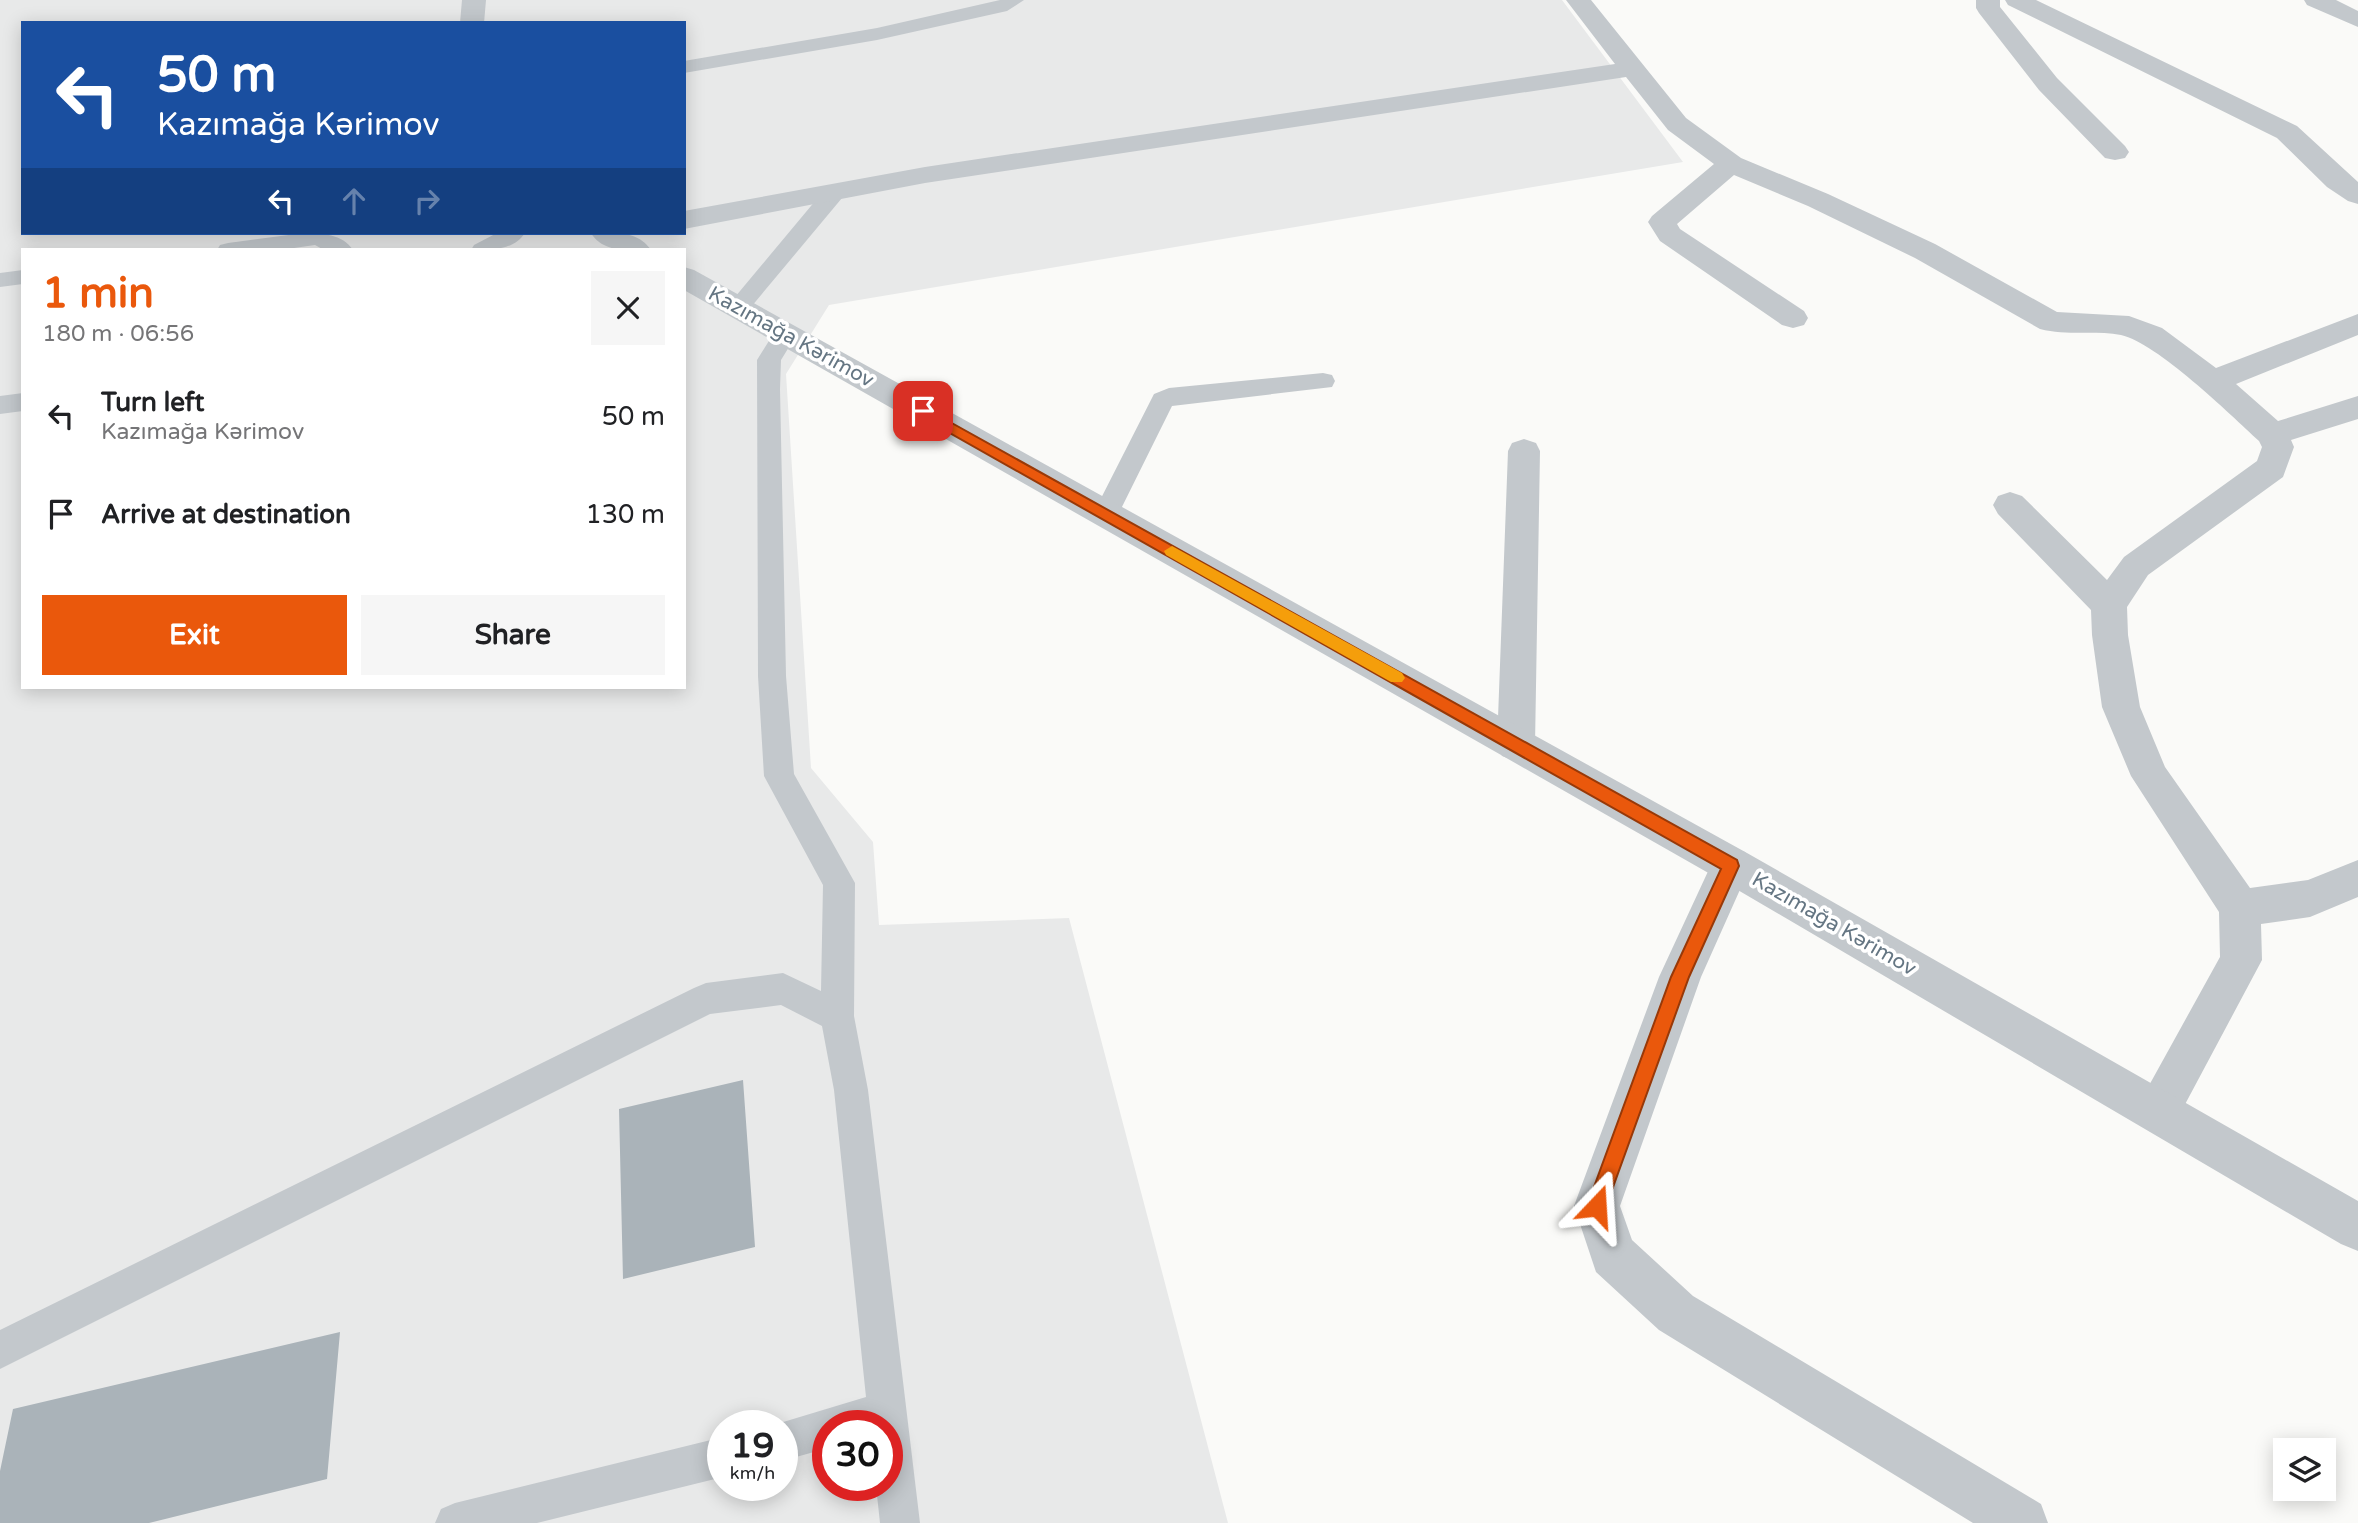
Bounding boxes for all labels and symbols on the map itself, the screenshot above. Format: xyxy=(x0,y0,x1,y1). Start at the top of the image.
street label: Kazımağa Kərimov xyxy=(704,281,878,393)
pin xyxy=(893,381,953,441)
street label: Kazımağa Kərimov xyxy=(1747,867,1921,981)
position arrow xyxy=(1560,1169,1634,1243)
speed limit sign: 30 xyxy=(812,1410,903,1501)

